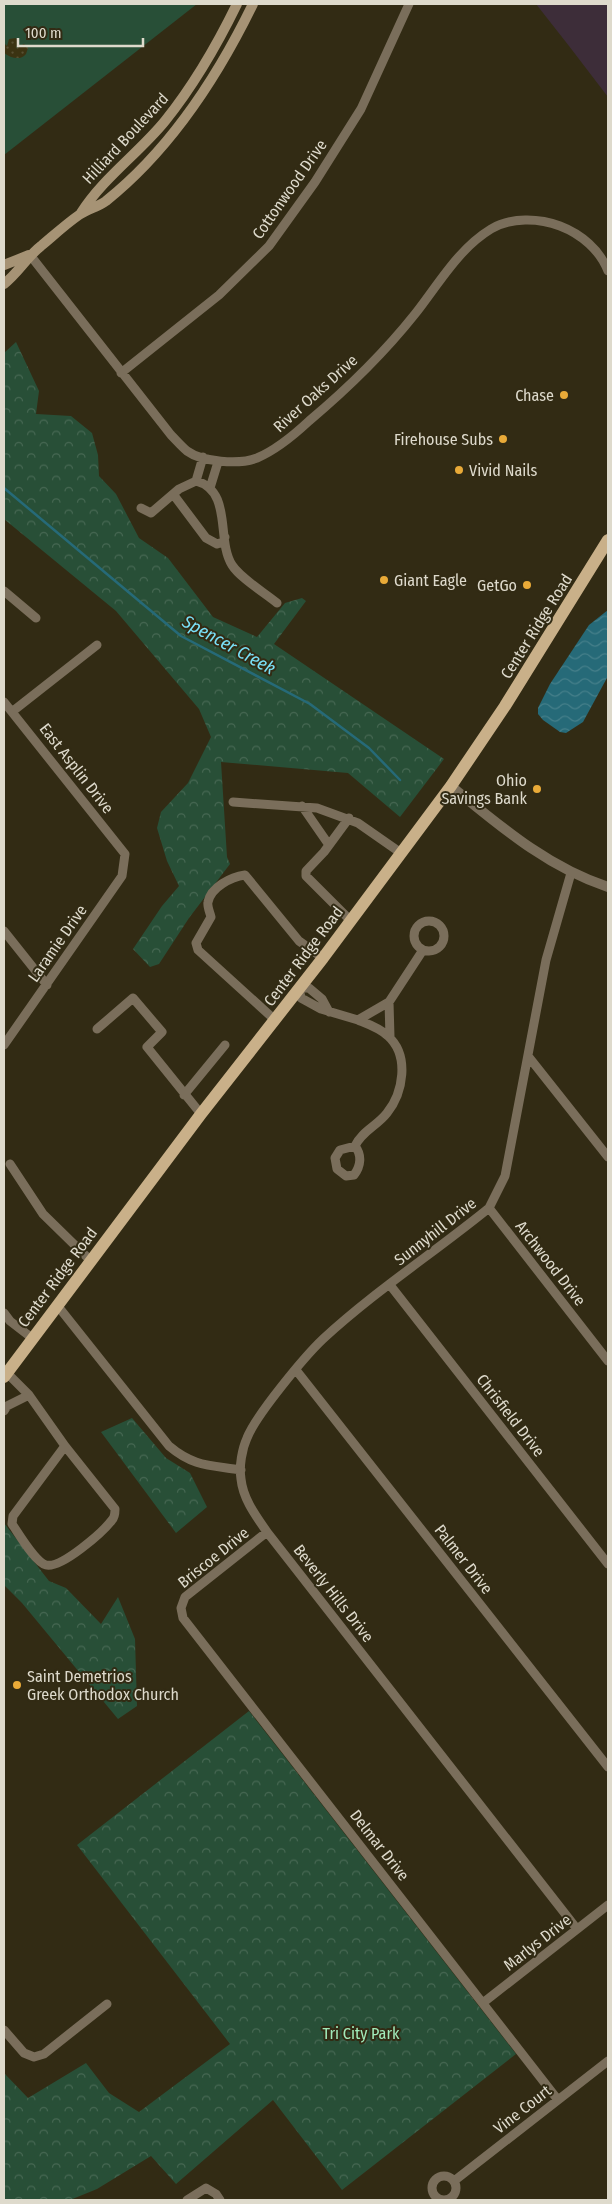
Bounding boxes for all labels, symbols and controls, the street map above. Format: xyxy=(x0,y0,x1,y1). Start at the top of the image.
scale bar xyxy=(18,15,142,47)
text: 100 m xyxy=(25,24,62,42)
street label: Hilliard Boulevard xyxy=(78,89,172,188)
street label: Cottonwood Drive xyxy=(248,136,331,243)
street label: River Oaks Drive xyxy=(269,351,361,436)
place label: Chase xyxy=(515,386,554,405)
marker: Chase xyxy=(558,389,570,401)
place label: Firehouse Subs xyxy=(394,430,493,449)
marker: Firehouse Subs xyxy=(497,433,509,445)
place label: Vivid Nails xyxy=(469,461,537,480)
marker: Vivid Nails xyxy=(453,464,465,476)
street label: Center Ridge Road xyxy=(497,570,576,682)
place label: Giant Eagle xyxy=(394,571,467,590)
marker: Giant Eagle xyxy=(378,574,390,586)
place label: GetGo xyxy=(477,576,517,595)
marker: GetGo xyxy=(521,579,533,591)
water label: Spencer Creek xyxy=(178,610,279,680)
street label: East Asplin Drive xyxy=(36,720,118,817)
place label: Ohio Savings Bank xyxy=(441,771,528,808)
marker: Ohio Savings Bank xyxy=(531,783,543,795)
street label: Laramie Drive xyxy=(24,901,91,985)
street label: Center Ridge Road xyxy=(260,903,347,1010)
street label: Sunnyhill Drive xyxy=(391,1193,480,1269)
street label: Archwood Drive xyxy=(512,1217,590,1310)
street label: Center Ridge Road xyxy=(14,1224,101,1331)
street label: Chrisfield Drive xyxy=(472,1370,549,1460)
street label: Palmer Drive xyxy=(431,1521,497,1598)
street label: Briscoe Drive xyxy=(174,1523,253,1592)
street label: Beverly Hills Drive xyxy=(290,1541,378,1646)
place label: Saint Demetrios Greek Orthodox Church xyxy=(27,1667,179,1704)
marker: Saint Demetrios Greek Orthodox Church xyxy=(11,1679,23,1691)
street label: Delmar Drive xyxy=(346,1806,413,1885)
street label: Marlys Drive xyxy=(500,1910,575,1975)
park label: Tri City Park xyxy=(323,2024,400,2043)
street label: Vine Court xyxy=(490,2081,555,2138)

